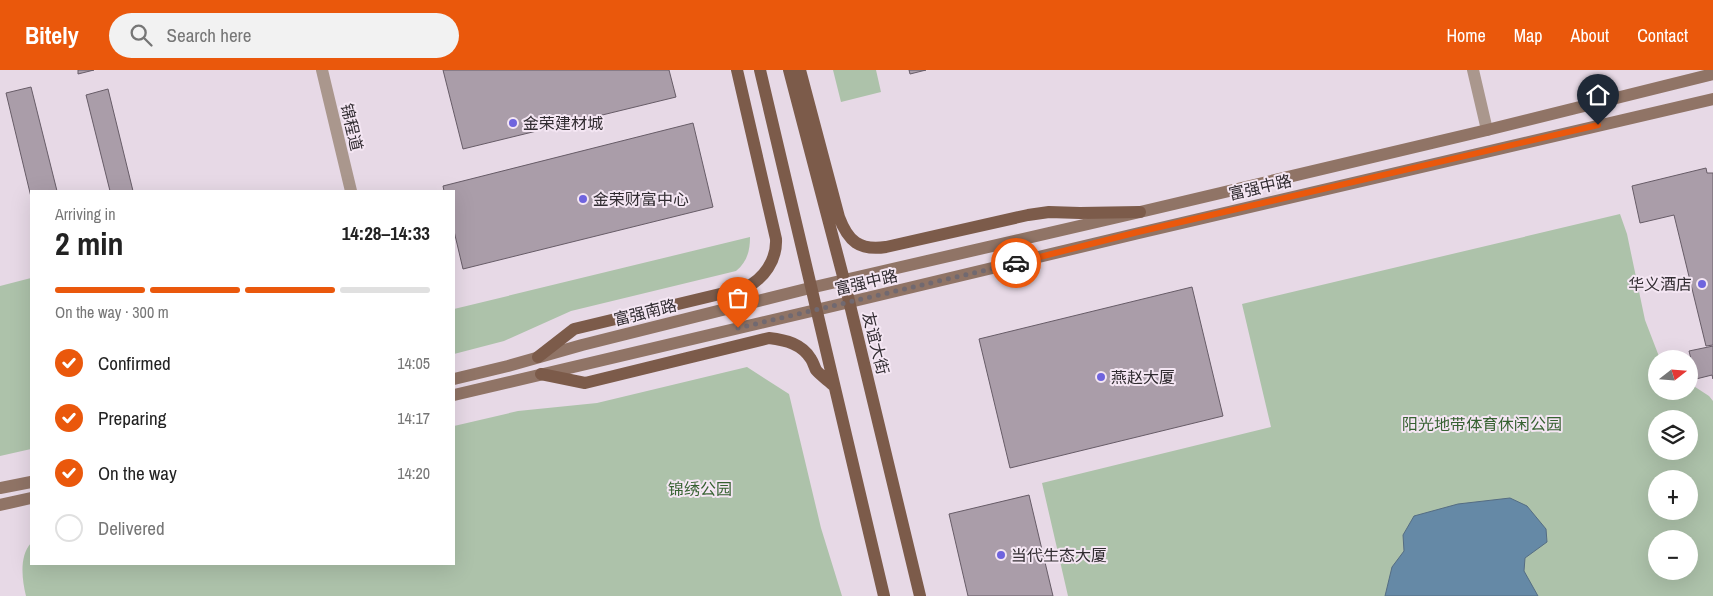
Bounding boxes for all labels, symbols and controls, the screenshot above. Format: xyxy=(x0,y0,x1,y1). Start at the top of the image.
search box xyxy=(109,13,459,58)
text: Bitely xyxy=(25,19,79,51)
icon: search xyxy=(127,21,155,49)
text: Search here xyxy=(167,22,251,48)
text: Home xyxy=(1446,23,1486,48)
text: Map xyxy=(1514,23,1543,48)
text: About xyxy=(1571,23,1609,48)
text: Contact xyxy=(1637,23,1688,48)
pin xyxy=(1577,74,1619,125)
icon: home xyxy=(1584,81,1612,109)
street label: 锦程道 xyxy=(336,101,368,153)
place label: 金荣建材城 xyxy=(523,112,603,134)
marker: 金荣建材城 xyxy=(507,117,519,129)
street label: 富强中路 xyxy=(1226,169,1294,205)
place label: 金荣财富中心 xyxy=(593,188,689,210)
marker: 金荣财富中心 xyxy=(577,193,589,205)
text: Arriving in xyxy=(55,203,116,225)
text: 14:28–14:33 xyxy=(342,220,430,246)
text: 2 min xyxy=(55,222,124,265)
courier xyxy=(991,238,1041,288)
icon: car xyxy=(1002,249,1030,277)
street label: 富强中路 xyxy=(832,264,900,300)
place label: 华义酒店 xyxy=(1628,273,1692,295)
pin xyxy=(717,277,759,328)
marker: 华义酒店 xyxy=(1696,278,1708,290)
icon: bag xyxy=(724,284,752,312)
street label: 富强南路 xyxy=(611,294,679,330)
text: On the way · 300 m xyxy=(55,301,169,323)
street label: 友谊大街 xyxy=(858,309,894,377)
icon: check xyxy=(55,349,83,377)
text: Confirmed xyxy=(98,350,171,376)
north arrow xyxy=(1648,350,1698,400)
map controls xyxy=(1648,350,1698,580)
text: 14:05 xyxy=(397,352,430,374)
place label: 燕赵大厦 xyxy=(1111,366,1175,388)
marker: 燕赵大厦 xyxy=(1095,371,1107,383)
icon: check xyxy=(55,404,83,432)
text: Preparing xyxy=(98,405,166,431)
text: 14:17 xyxy=(397,407,430,429)
button: layers xyxy=(1648,410,1698,460)
park label: 阳光地带体育休闲公园 xyxy=(1402,413,1562,435)
icon: check xyxy=(55,459,83,487)
text: On the way xyxy=(98,460,177,486)
text: 14:20 xyxy=(397,462,430,484)
button: + xyxy=(1648,470,1698,520)
park label: 锦绣公园 xyxy=(668,478,732,500)
text: Delivered xyxy=(98,515,165,541)
button: − xyxy=(1648,530,1698,580)
place label: 当代生态大厦 xyxy=(1011,544,1107,566)
marker: 当代生态大厦 xyxy=(995,549,1007,561)

